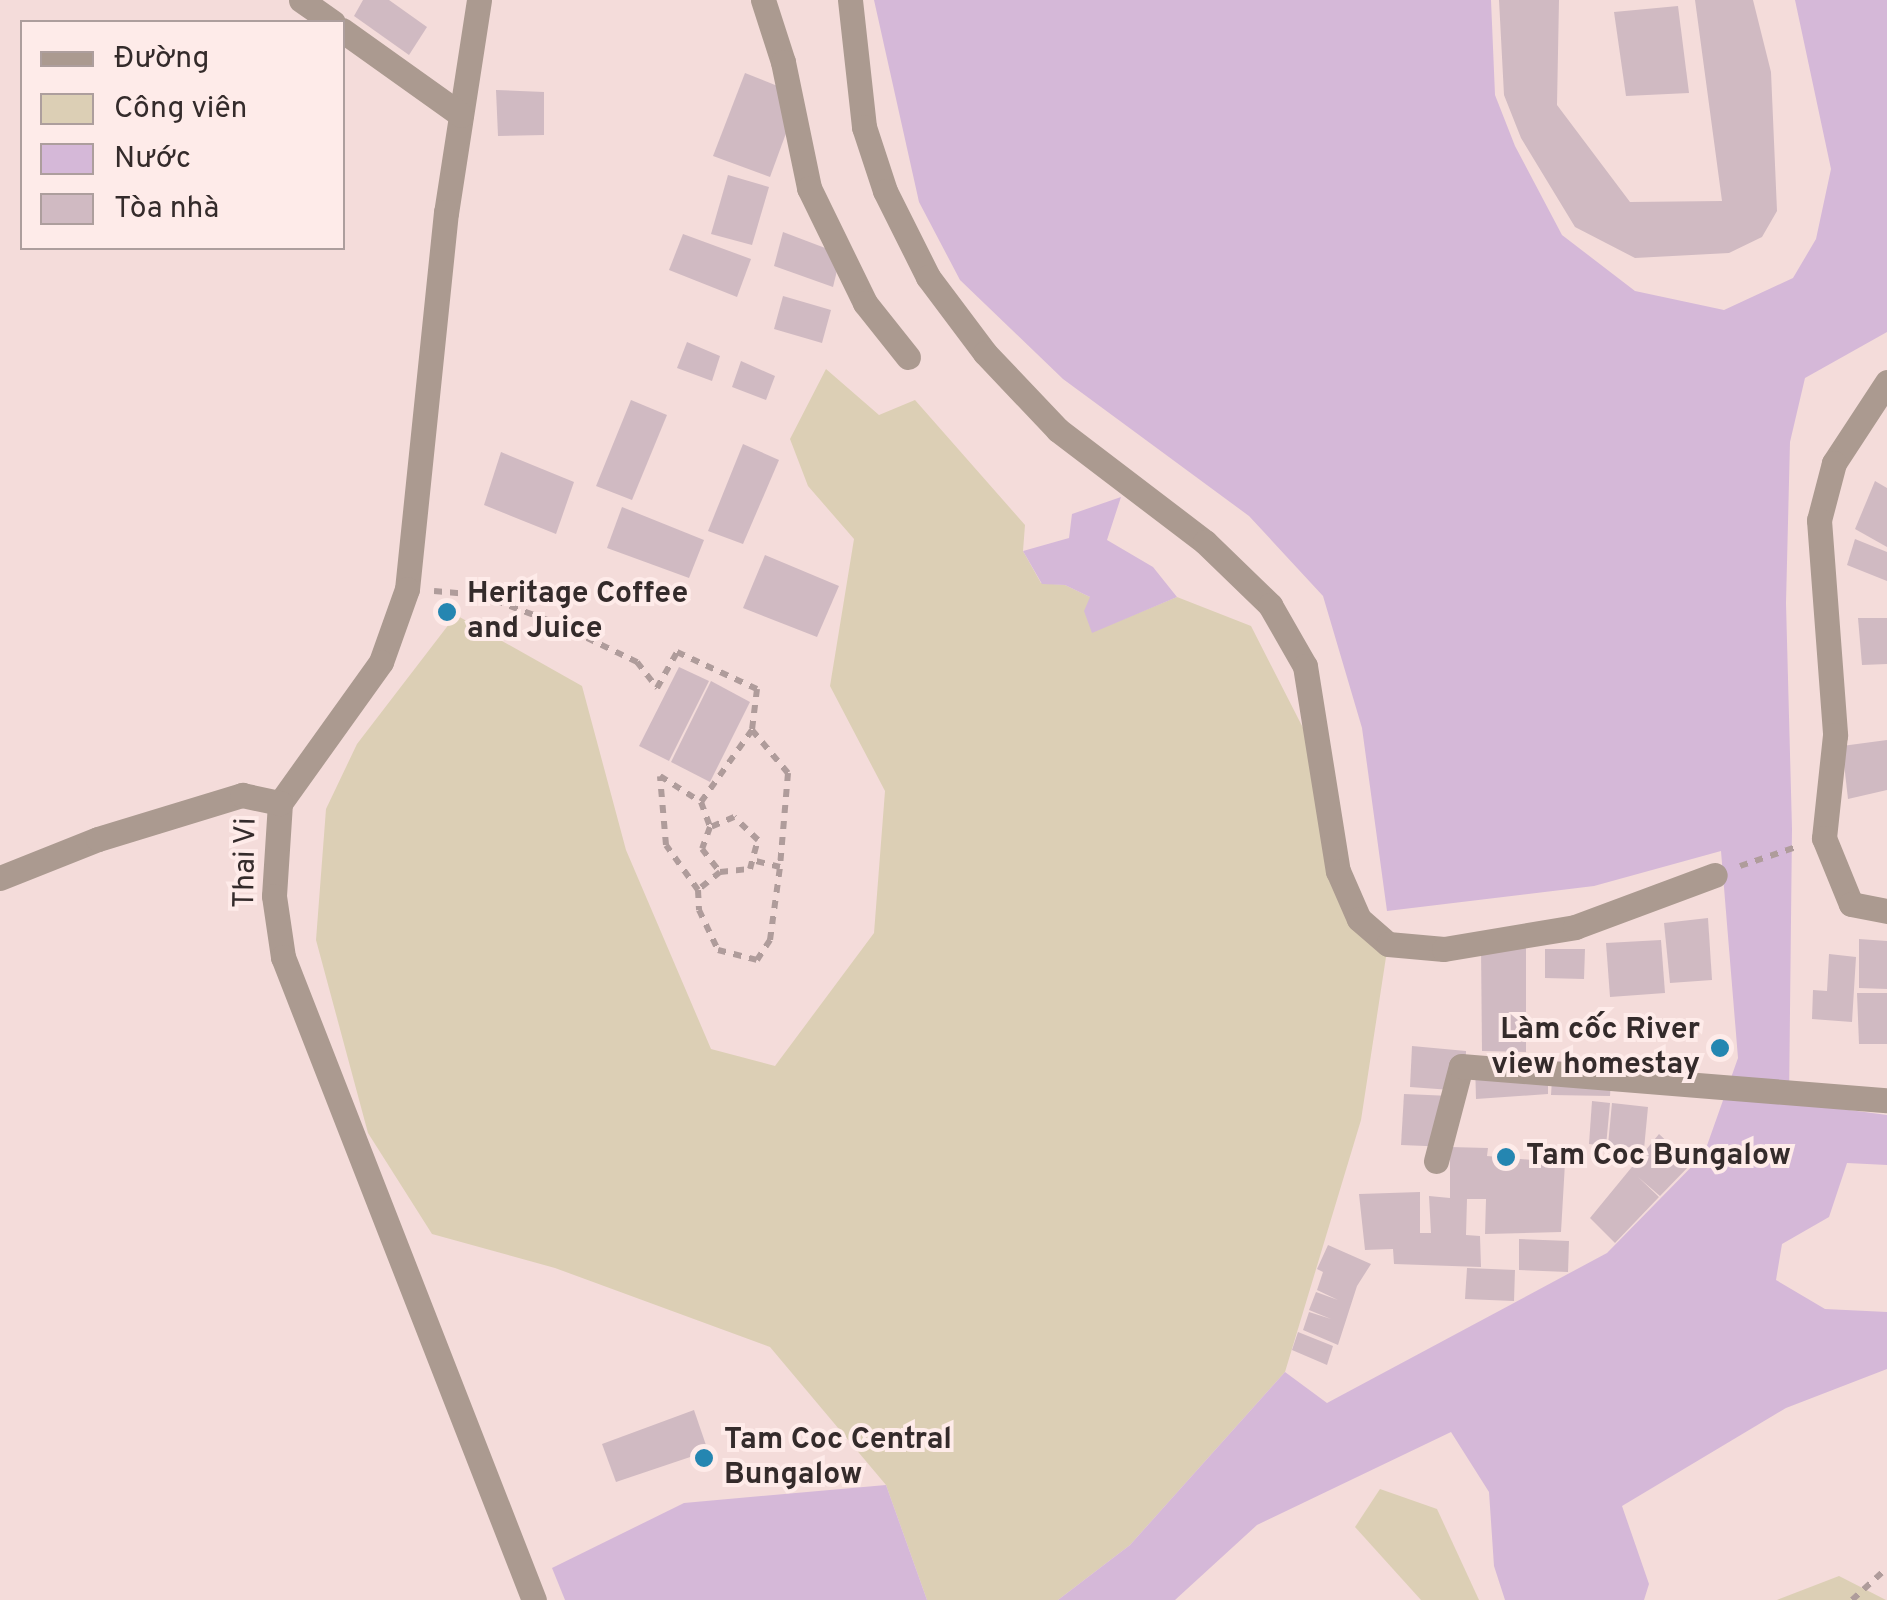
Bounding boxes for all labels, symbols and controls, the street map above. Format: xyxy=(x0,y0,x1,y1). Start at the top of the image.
legend xyxy=(20,20,345,250)
text: Đường xyxy=(114,41,209,78)
text: Công viên xyxy=(114,91,247,128)
text: Nước xyxy=(114,141,191,178)
text: Tòa nhà xyxy=(114,191,219,228)
place label: Heritage Coffee and Juice xyxy=(467,577,688,648)
marker: Heritage Coffee and Juice xyxy=(436,601,458,623)
street label: Thai Vi xyxy=(228,817,266,909)
place label: Làm cốc River view homestay xyxy=(1491,1013,1700,1084)
marker: Làm cốc River view homestay xyxy=(1709,1037,1731,1059)
place label: Tam Coc Bungalow xyxy=(1526,1139,1791,1175)
marker: Tam Coc Bungalow xyxy=(1495,1146,1517,1168)
place label: Tam Coc Central Bungalow xyxy=(724,1423,952,1494)
marker: Tam Coc Central Bungalow xyxy=(693,1447,715,1469)

